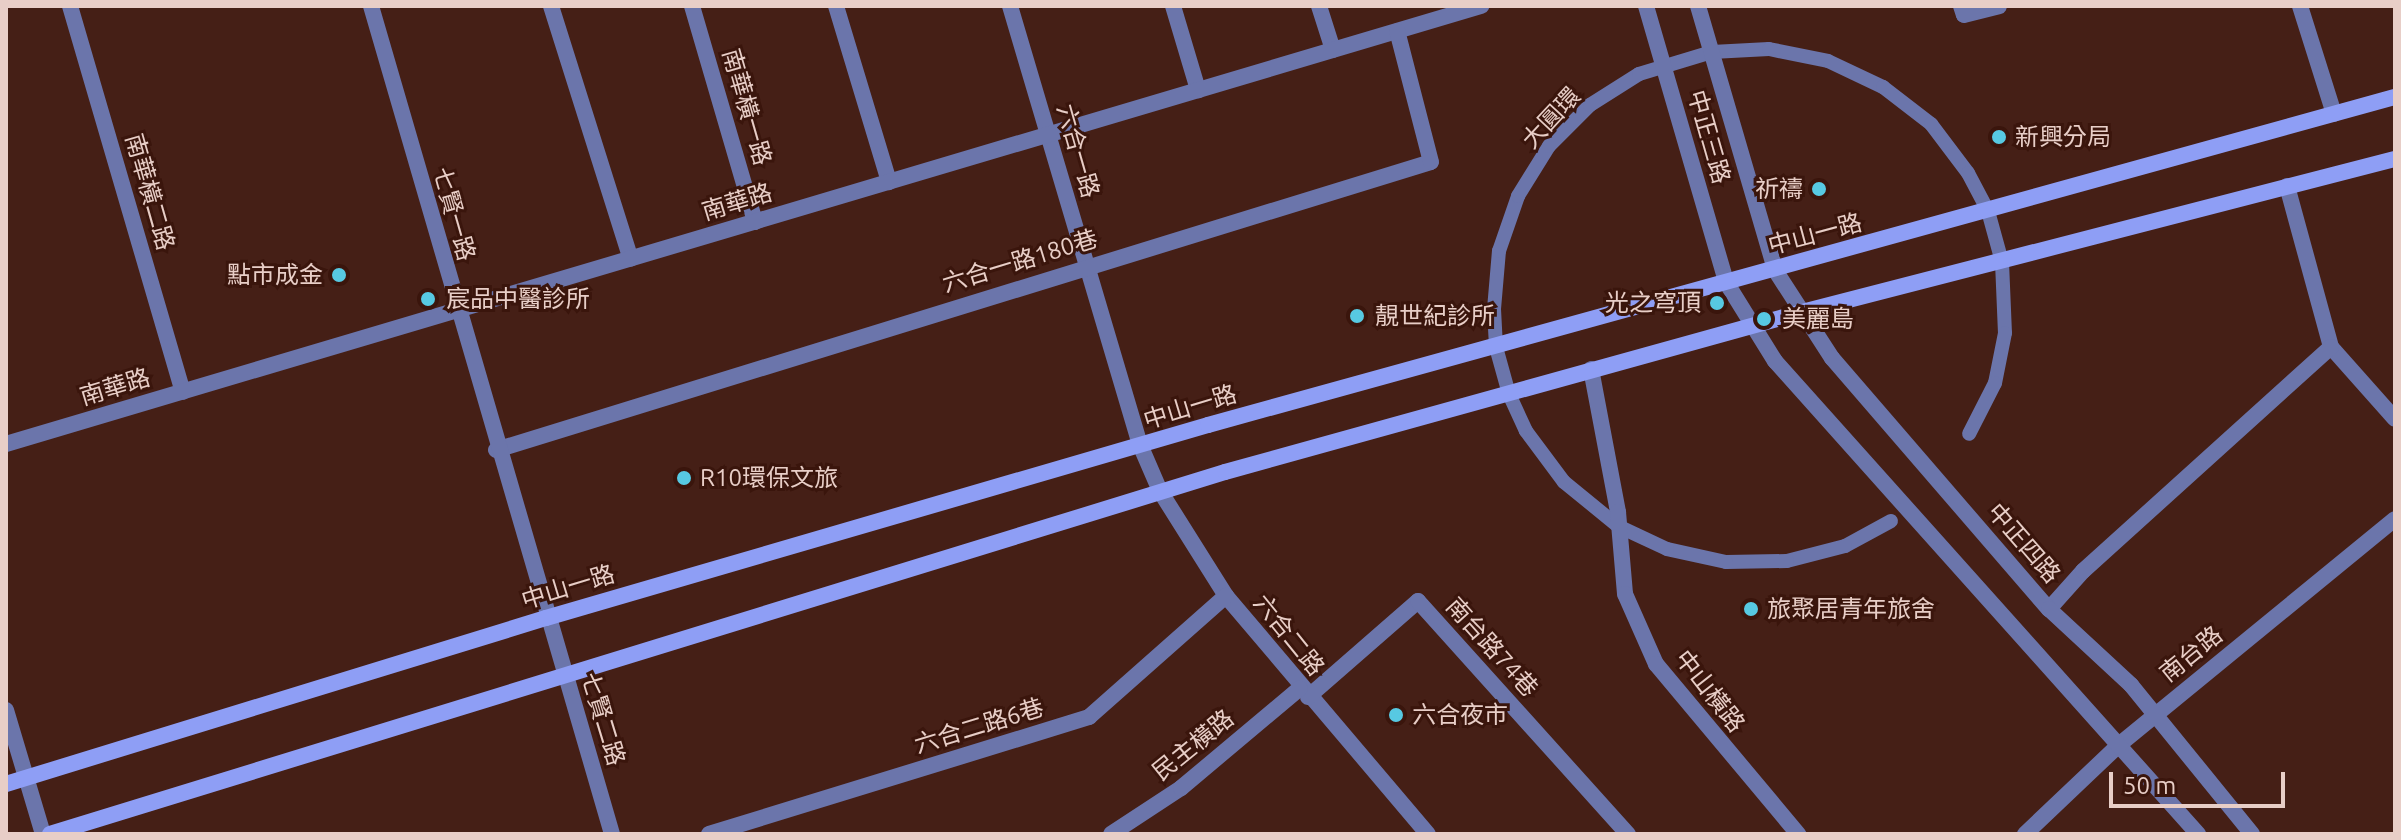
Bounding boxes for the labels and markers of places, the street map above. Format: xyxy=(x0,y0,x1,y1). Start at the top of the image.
place label: 新興分局 xyxy=(2015,123,2111,151)
marker: 新興分局 xyxy=(1990,128,2008,146)
place label: 祈禱 xyxy=(1755,175,1803,203)
marker: 祈禱 xyxy=(1810,180,1828,198)
place label: 點市成金 xyxy=(227,261,323,289)
marker: 點市成金 xyxy=(330,266,348,284)
place label: 宸品中醫診所 xyxy=(446,285,590,313)
marker: 宸品中醫診所 xyxy=(417,288,439,310)
place label: 光之穹頂 xyxy=(1605,289,1701,317)
marker: 光之穹頂 xyxy=(1708,294,1726,312)
place label: 靚世紀診所 xyxy=(1375,302,1495,330)
marker: 靚世紀診所 xyxy=(1346,305,1368,327)
place label: 美麗島 xyxy=(1782,305,1854,333)
marker: 美麗島 xyxy=(1753,308,1775,330)
place label: R10環保文旅 xyxy=(700,464,838,492)
marker: R10環保文旅 xyxy=(675,469,693,487)
place label: 旅聚居青年旅舍 xyxy=(1767,595,1935,623)
marker: 旅聚居青年旅舍 xyxy=(1742,600,1760,618)
place label: 六合夜市 xyxy=(1412,701,1508,729)
marker: 六合夜市 xyxy=(1387,706,1405,724)

